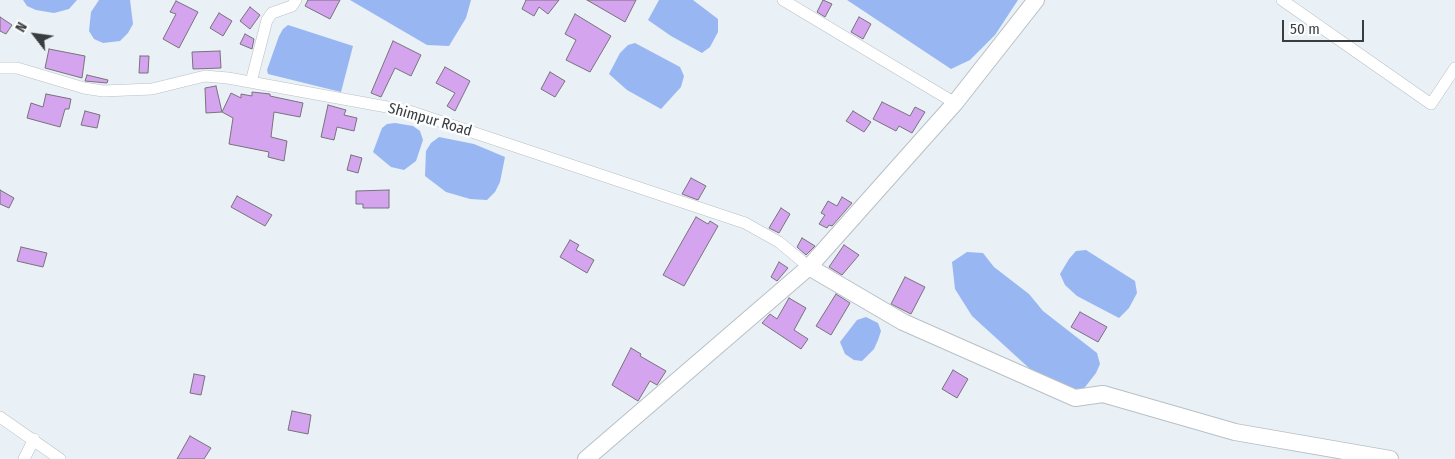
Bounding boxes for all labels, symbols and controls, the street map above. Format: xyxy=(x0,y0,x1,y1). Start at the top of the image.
north arrow xyxy=(10,10,60,60)
scale bar xyxy=(1285,10,1368,42)
text: N xyxy=(12,19,31,35)
text: 50 m xyxy=(1290,20,1320,38)
street label: Shimpur Road xyxy=(386,99,474,141)

